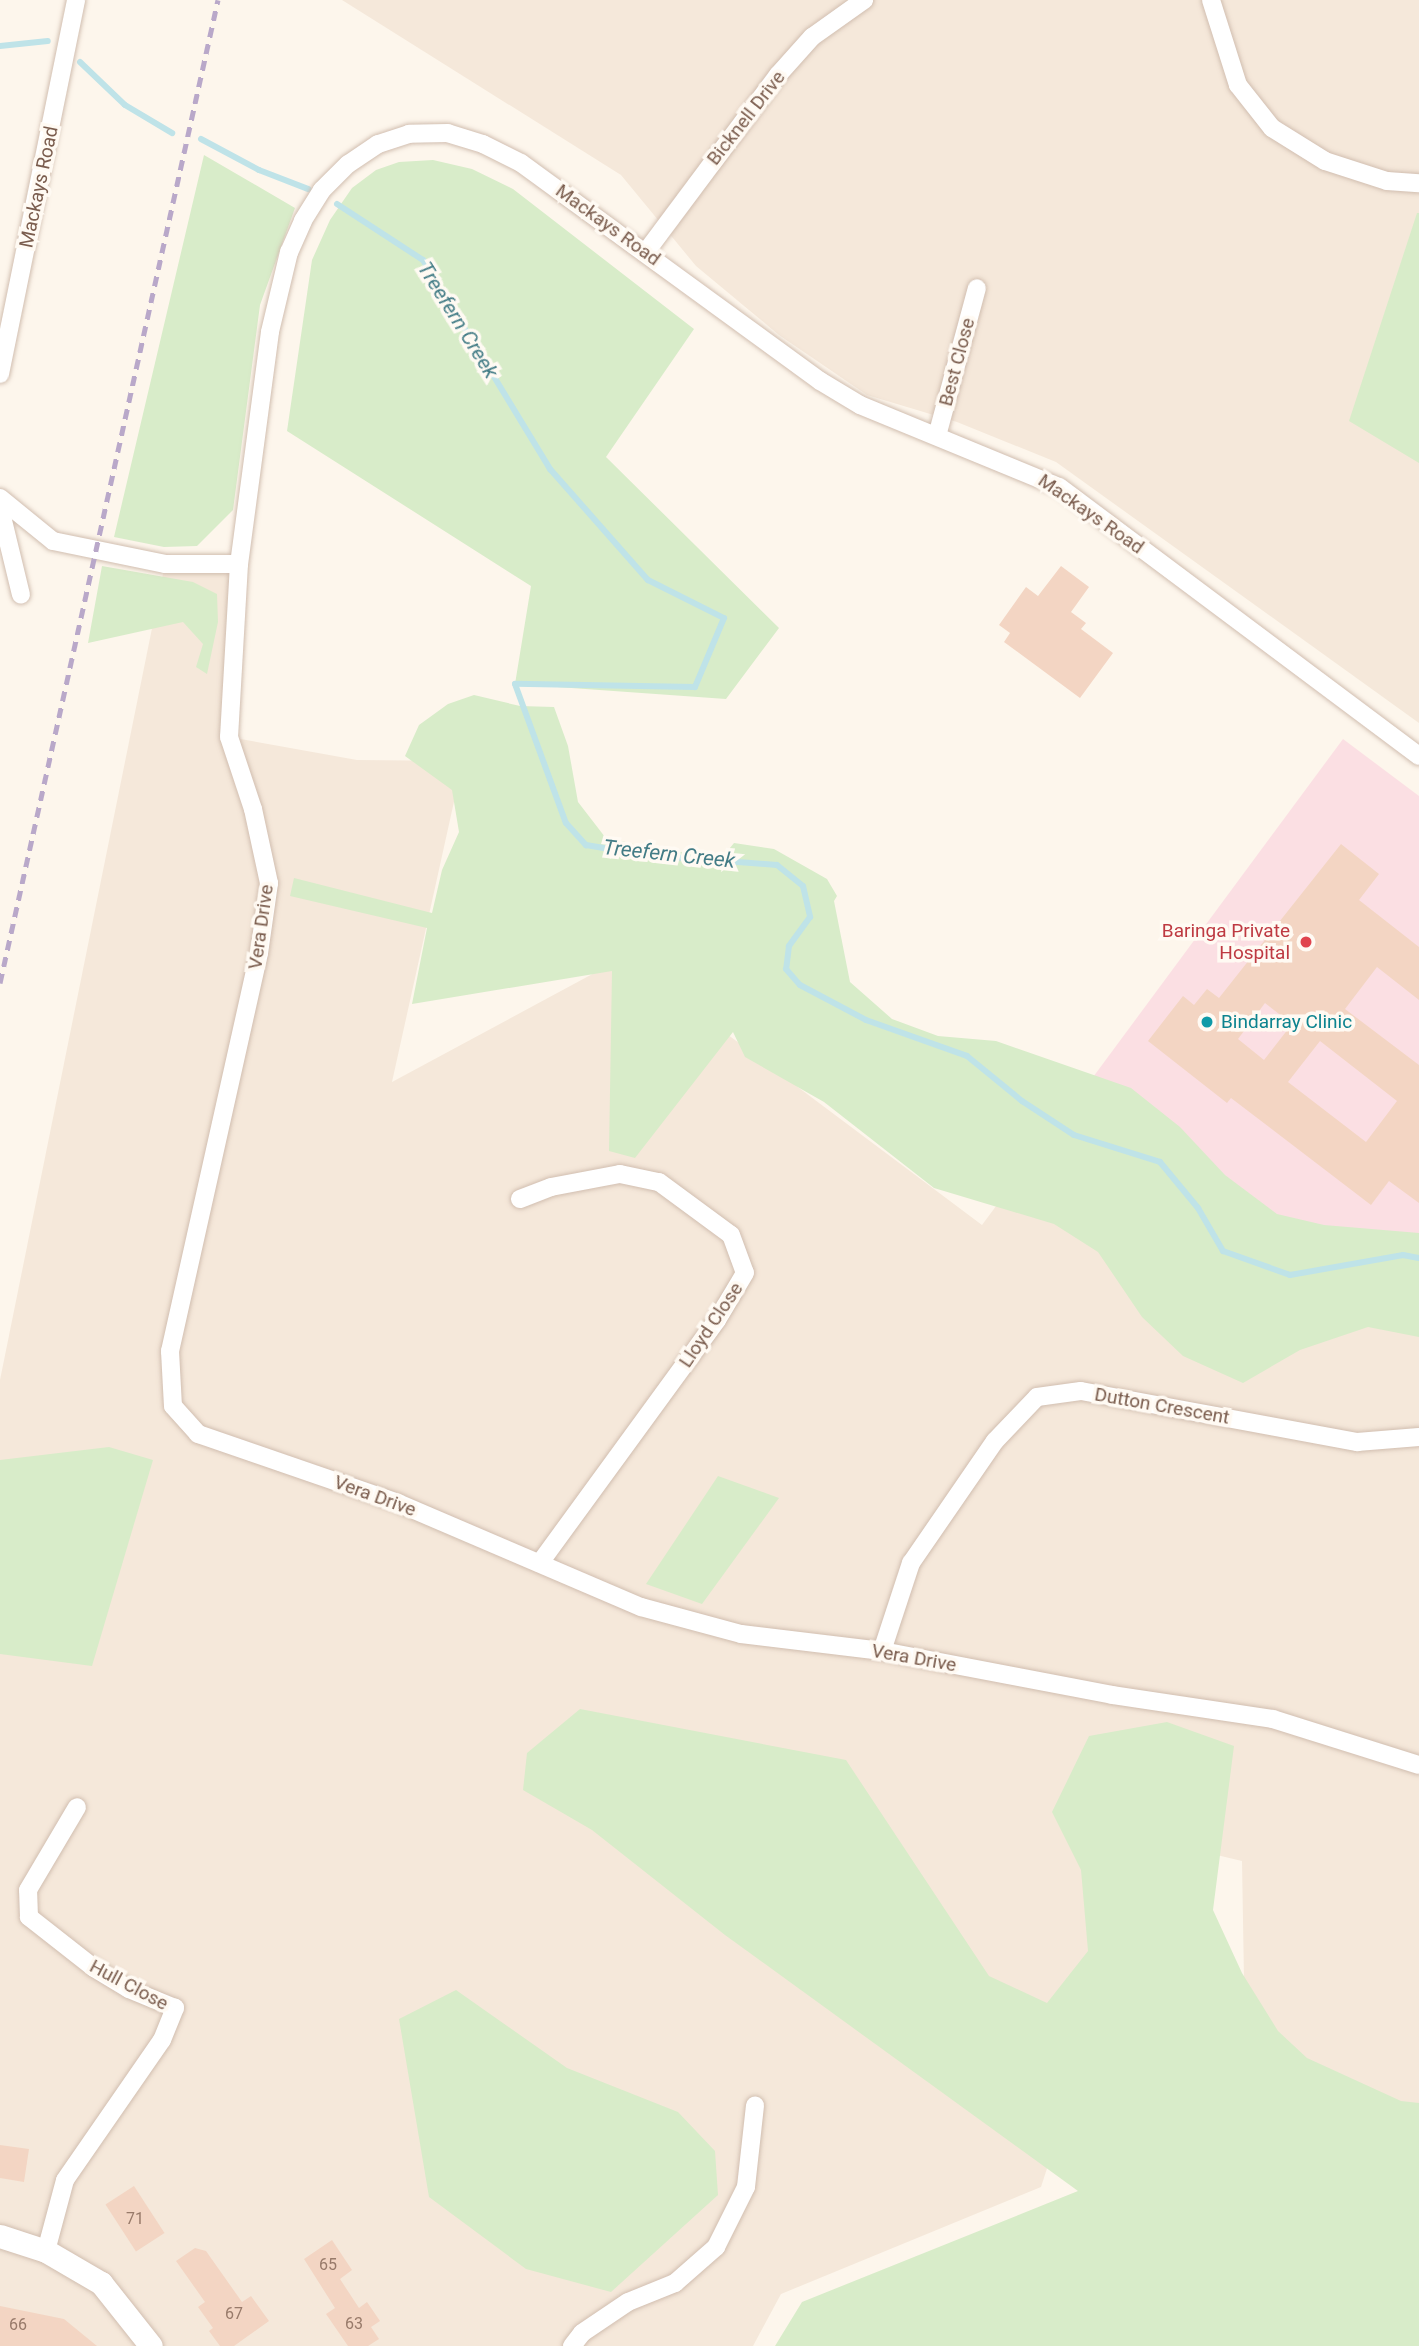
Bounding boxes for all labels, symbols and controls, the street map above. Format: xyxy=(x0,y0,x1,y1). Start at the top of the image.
street label: Bicknell Drive xyxy=(702,66,790,170)
street label: Mackays Road xyxy=(15,124,63,250)
street label: Mackays Road xyxy=(551,179,665,271)
water label: Treefern Creek xyxy=(412,257,504,383)
street label: Best Close xyxy=(934,315,980,409)
street label: Mackays Road xyxy=(1034,469,1148,559)
water label: Treefern Creek xyxy=(602,835,736,873)
street label: Vera Drive xyxy=(244,883,278,971)
place label: Baringa Private Hospital xyxy=(1162,920,1290,964)
marker: Baringa Private Hospital xyxy=(1296,932,1316,952)
place label: Bindarray Clinic xyxy=(1221,1011,1352,1033)
marker: Bindarray Clinic xyxy=(1199,1014,1215,1030)
street label: Lloyd Close xyxy=(674,1278,748,1372)
street label: Dutton Crescent xyxy=(1093,1383,1231,1429)
street label: Vera Drive xyxy=(331,1471,419,1521)
street label: Vera Drive xyxy=(870,1639,958,1677)
street label: Hull Close xyxy=(86,1955,172,2015)
house number: 71 xyxy=(126,2209,144,2229)
house number: 65 xyxy=(319,2255,337,2275)
house number: 67 xyxy=(225,2304,243,2324)
house number: 63 xyxy=(345,2314,363,2334)
house number: 66 xyxy=(9,2315,27,2335)

